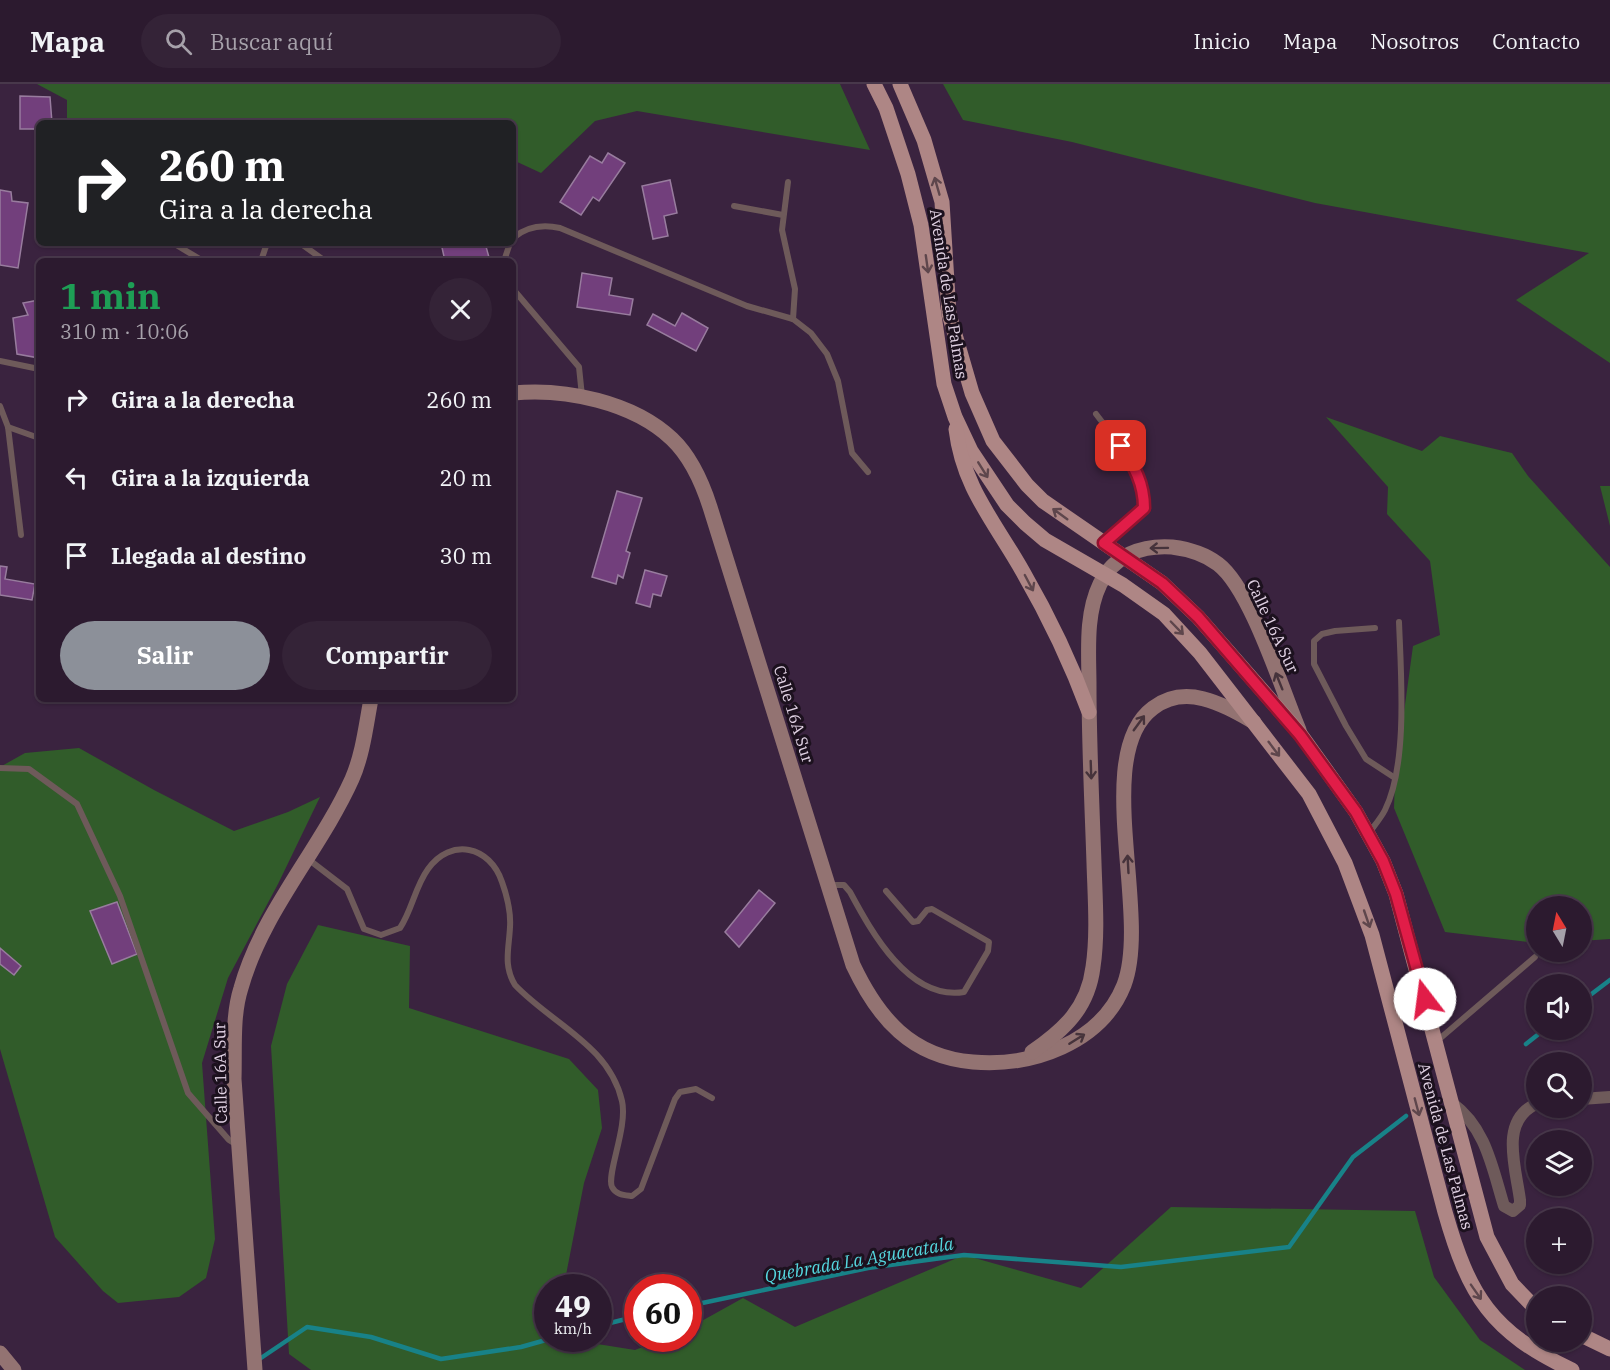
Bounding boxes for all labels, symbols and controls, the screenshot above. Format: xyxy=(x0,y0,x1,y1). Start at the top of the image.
search box xyxy=(141,14,561,68)
text: Mapa xyxy=(30,23,105,60)
icon: search xyxy=(162,25,195,58)
text: Buscar aquí xyxy=(210,27,333,56)
text: Inicio xyxy=(1193,27,1250,55)
text: Mapa xyxy=(1283,27,1337,55)
text: Nosotros xyxy=(1370,27,1459,55)
text: Contacto xyxy=(1492,27,1580,55)
text: 260 m xyxy=(159,138,285,193)
icon: right xyxy=(60,144,138,222)
one-way arrow xyxy=(931,177,942,196)
text: Gira a la derecha xyxy=(159,191,373,226)
street label: Avenida de Las Palmas xyxy=(926,208,972,380)
one-way arrow xyxy=(921,254,932,274)
text: 1 min xyxy=(60,272,161,319)
button: close xyxy=(429,278,492,341)
text: 310 m · 10:06 xyxy=(60,318,189,345)
icon: right xyxy=(60,383,93,416)
text: Gira a la derecha xyxy=(111,385,295,414)
text: 260 m xyxy=(426,385,492,414)
pin xyxy=(1095,420,1146,471)
icon: arrive xyxy=(1104,429,1137,462)
icon: left xyxy=(60,461,93,494)
one-way arrow xyxy=(977,461,989,478)
text: Gira a la izquierda xyxy=(111,463,310,492)
text: 20 m xyxy=(440,463,492,492)
one-way arrow xyxy=(1052,508,1068,520)
icon: arrive xyxy=(60,539,93,572)
text: Llegada al destino xyxy=(111,541,306,570)
text: 30 m xyxy=(440,541,492,570)
one-way arrow xyxy=(1150,542,1170,553)
one-way arrow xyxy=(1023,574,1035,591)
street label: Calle 16A Sur xyxy=(1243,576,1303,676)
button: Salir xyxy=(60,621,270,690)
button: Compartir xyxy=(282,621,492,690)
one-way arrow xyxy=(1170,621,1185,636)
street label: Calle 16A Sur xyxy=(770,663,818,765)
one-way arrow xyxy=(1273,672,1284,690)
one-way arrow xyxy=(1133,715,1145,731)
one-way arrow xyxy=(1268,740,1281,756)
one-way arrow xyxy=(1085,760,1097,780)
one-way arrow xyxy=(1122,855,1133,875)
north arrow xyxy=(1526,896,1592,962)
map controls xyxy=(1526,896,1592,1352)
one-way arrow xyxy=(1362,909,1373,928)
position arrow xyxy=(1393,967,1457,1031)
button: sound xyxy=(1526,974,1592,1040)
street label: Calle 16A Sur xyxy=(209,1022,231,1124)
one-way arrow xyxy=(1068,1033,1085,1045)
button: search xyxy=(1526,1052,1592,1118)
street label: Avenida de Las Palmas xyxy=(1414,1060,1478,1232)
one-way arrow xyxy=(1412,1097,1424,1116)
button: layers xyxy=(1526,1130,1592,1196)
button: + xyxy=(1526,1208,1592,1274)
water label: Quebrada La Aguacatala xyxy=(763,1232,955,1287)
speed limit sign: 60 xyxy=(624,1274,702,1352)
one-way arrow xyxy=(1470,1284,1482,1300)
text: 49 xyxy=(555,1286,591,1325)
button: − xyxy=(1526,1286,1592,1352)
text: km/h xyxy=(554,1319,592,1338)

